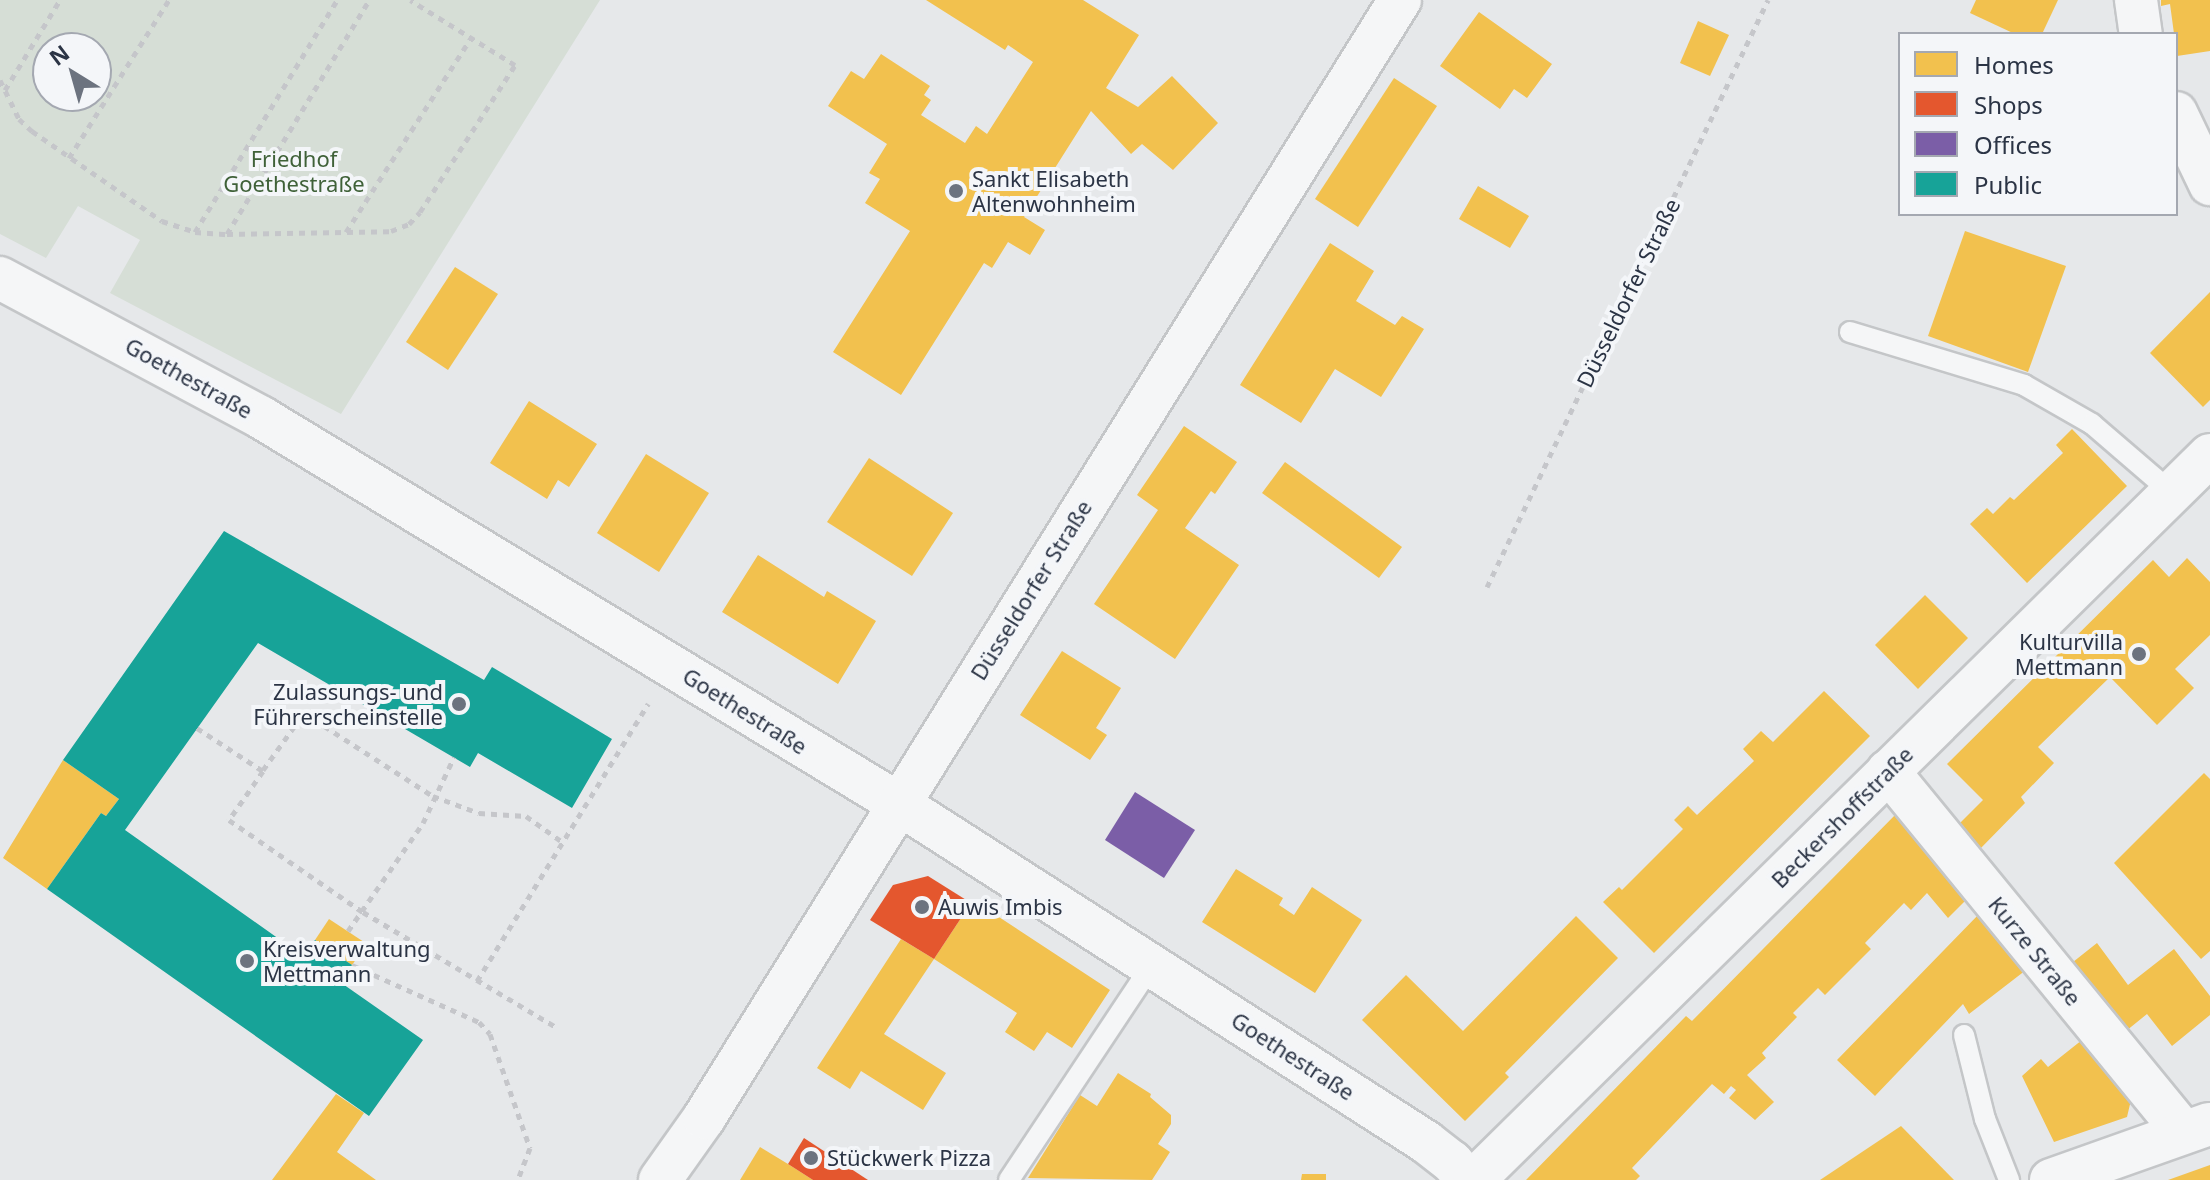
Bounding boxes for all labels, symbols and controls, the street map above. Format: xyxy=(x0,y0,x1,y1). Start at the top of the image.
north arrow xyxy=(32,32,112,112)
legend xyxy=(1898,32,2178,216)
text: N xyxy=(43,37,75,72)
text: Homes xyxy=(1974,48,2054,81)
text: Shops xyxy=(1974,88,2043,121)
text: Offices xyxy=(1974,128,2052,161)
park label: Friedhof Goethestraße xyxy=(223,145,365,196)
place label: Sankt Elisabeth Altenwohnheim xyxy=(972,165,1136,216)
text: Public xyxy=(1974,168,2042,201)
marker: Sankt Elisabeth Altenwohnheim xyxy=(947,182,965,200)
street label: Düsseldorfer Straße xyxy=(1571,194,1685,392)
street label: Goethestraße xyxy=(121,332,257,424)
street label: Düsseldorfer Straße xyxy=(965,495,1097,685)
place label: Kulturvilla Mettmann xyxy=(2015,628,2123,680)
marker: Kulturvilla Mettmann xyxy=(2130,645,2148,663)
street label: Goethestraße xyxy=(678,662,812,760)
place label: Zulassungs- und Führerscheinstelle xyxy=(253,678,443,730)
marker: Zulassungs- und Führerscheinstelle xyxy=(450,695,468,713)
street label: Beckershoffstraße xyxy=(1766,741,1918,893)
street label: Kurze Straße xyxy=(1983,891,2087,1011)
place label: Auwis Imbis xyxy=(938,894,1063,920)
marker: Auwis Imbis xyxy=(913,898,931,916)
place label: Kreisverwaltung Mettmann xyxy=(263,935,431,986)
marker: Kreisverwaltung Mettmann xyxy=(238,952,256,970)
street label: Goethestraße xyxy=(1227,1006,1359,1106)
place label: Stückwerk Pizza xyxy=(827,1145,991,1171)
marker: Stückwerk Pizza xyxy=(802,1149,820,1167)

